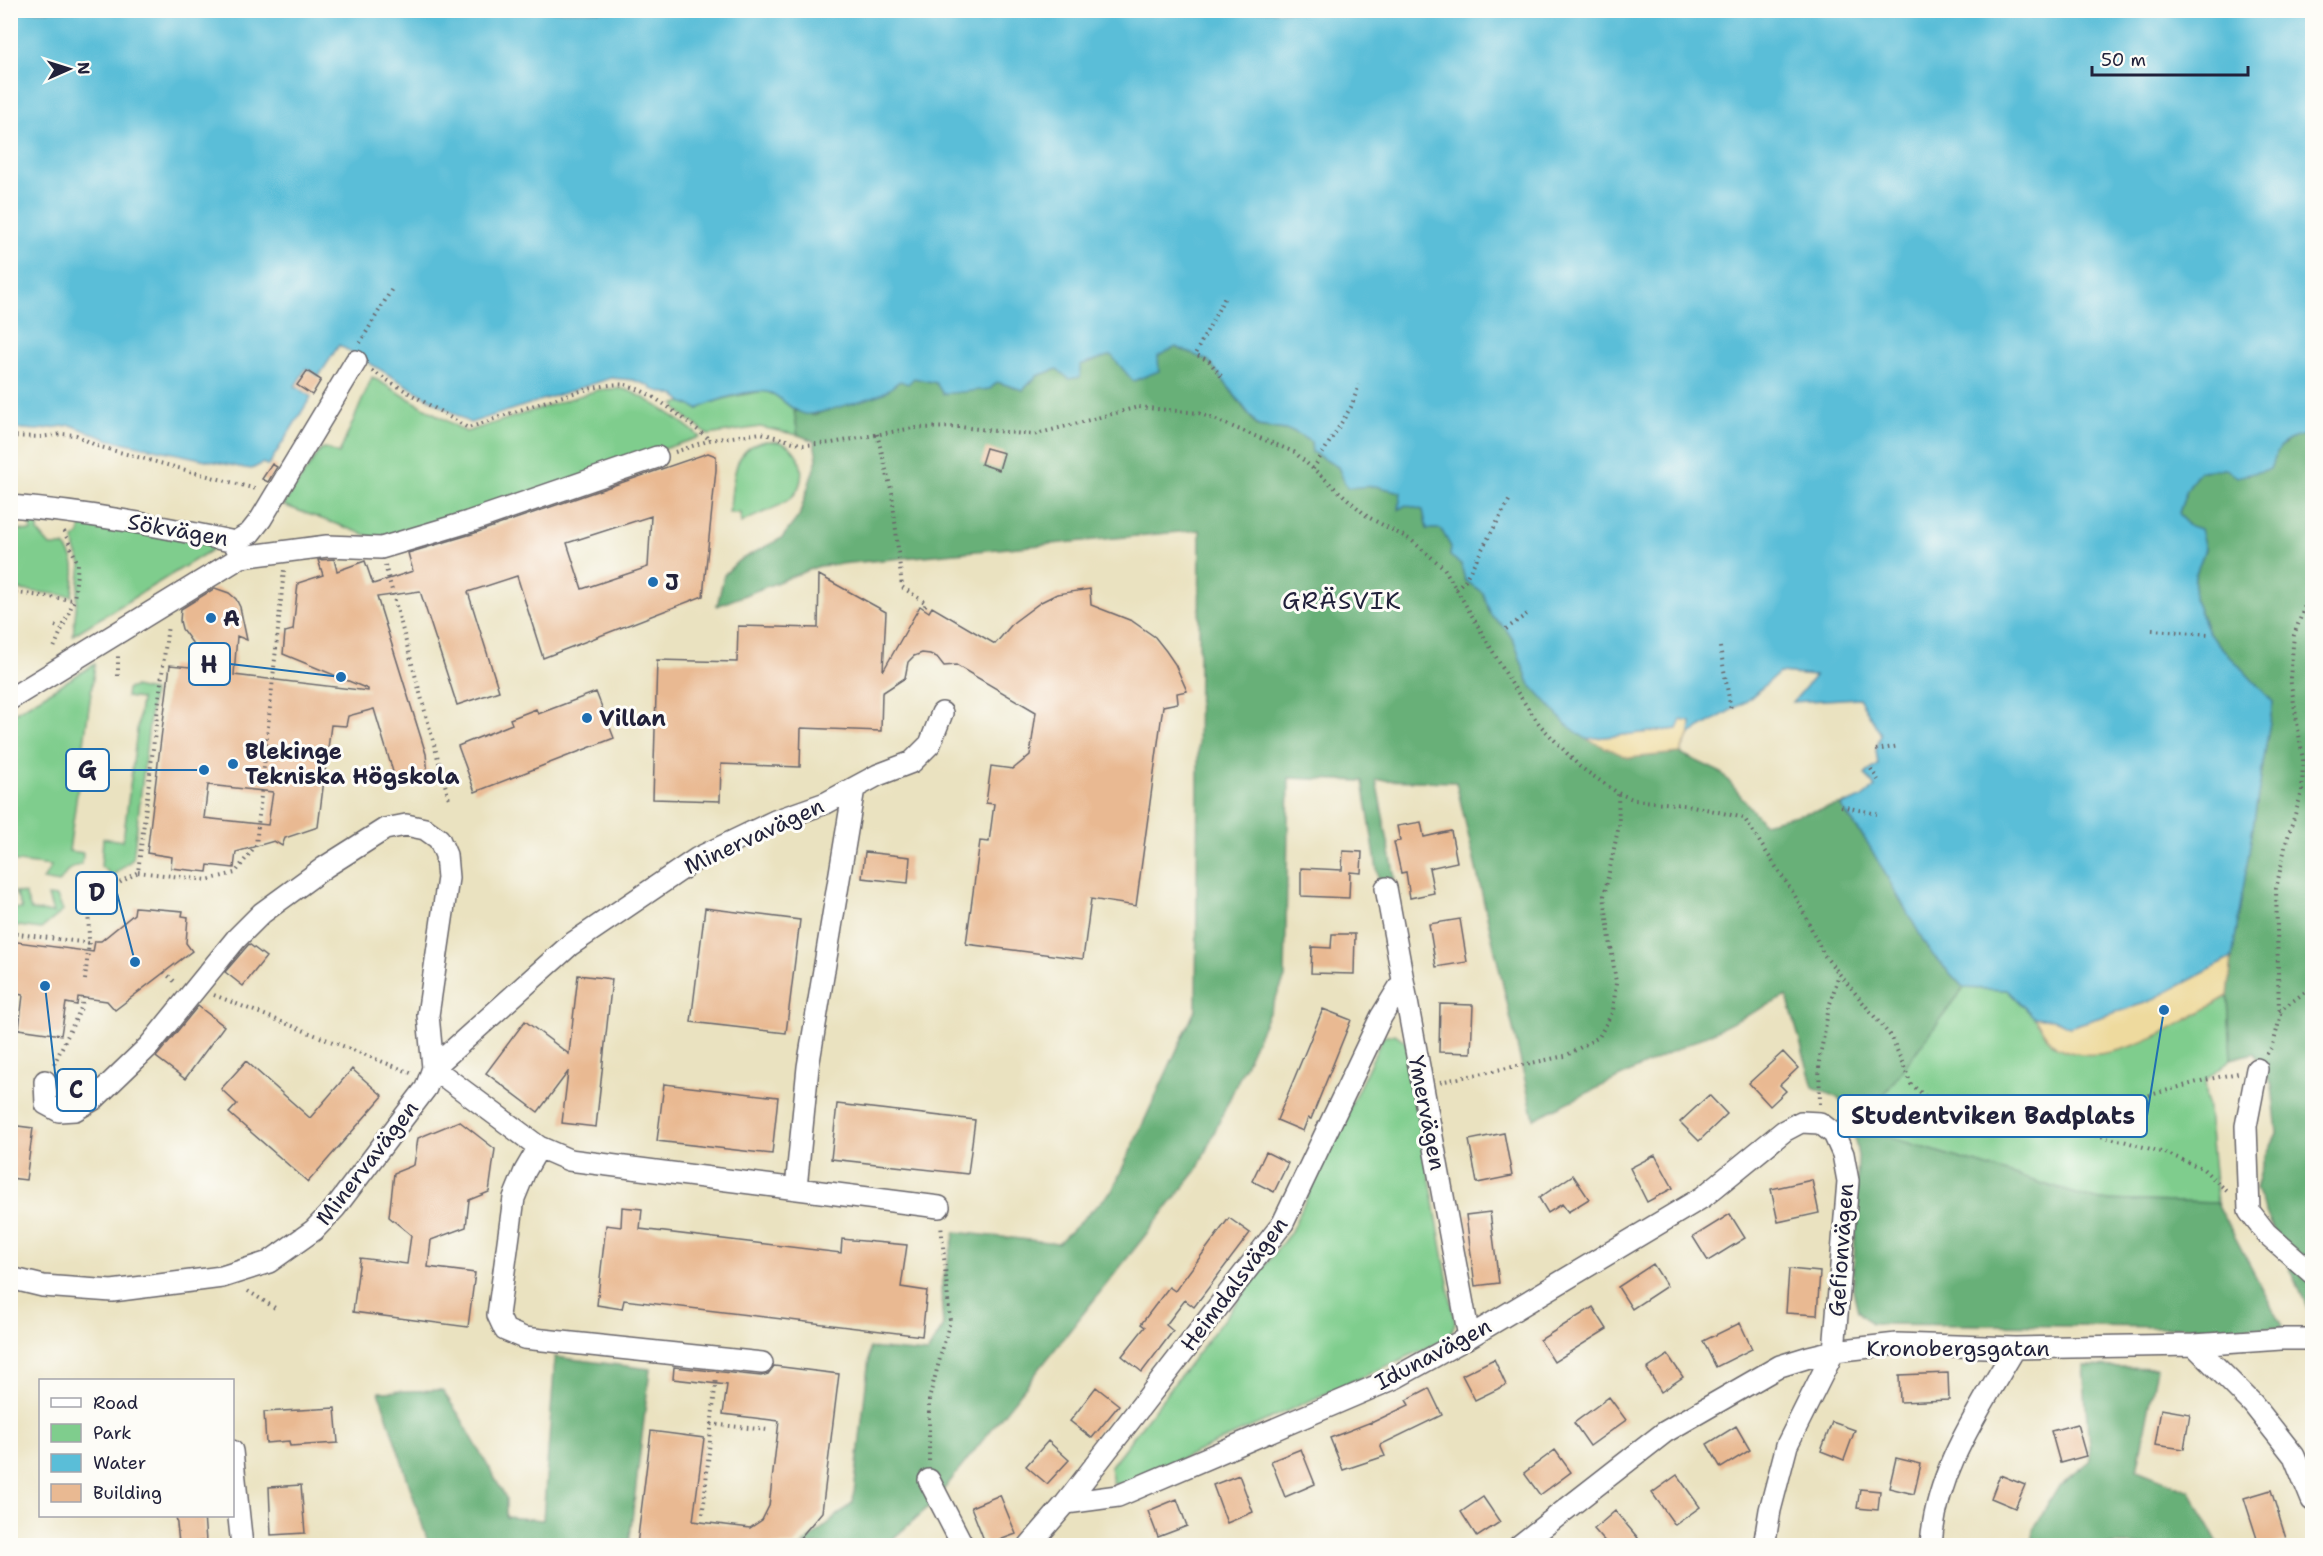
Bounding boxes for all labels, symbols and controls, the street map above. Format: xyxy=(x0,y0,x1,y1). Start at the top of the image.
north arrow xyxy=(39,39,99,99)
scale bar xyxy=(2092,39,2248,77)
text: 50 m xyxy=(2101,48,2146,72)
text: N xyxy=(73,61,94,75)
street label: Sökvägen xyxy=(125,507,231,553)
place label: J xyxy=(665,568,679,597)
marker: J xyxy=(646,575,660,589)
district label: GRÄSVIK xyxy=(1282,585,1402,617)
place label: A xyxy=(223,604,240,633)
marker: A xyxy=(204,611,218,625)
callout: H xyxy=(189,643,230,685)
text: H xyxy=(200,649,218,681)
place label: Villan xyxy=(599,704,666,733)
marker: Villan xyxy=(580,711,594,725)
place label: Blekinge Tekniska Högskola xyxy=(245,737,459,791)
callout: G xyxy=(66,749,109,791)
text: G xyxy=(77,754,97,786)
marker: Blekinge Tekniska Högskola xyxy=(226,757,240,771)
street label: Minervavägen xyxy=(680,791,828,881)
callout: D xyxy=(76,872,117,914)
text: D xyxy=(89,877,105,909)
street label: Ymervägen xyxy=(1402,1053,1452,1173)
callout: C xyxy=(57,1069,96,1111)
text: C xyxy=(69,1074,83,1106)
street label: Minervavägen xyxy=(309,1095,425,1231)
callout: Studentviken Badplats xyxy=(1838,1095,2147,1137)
text: Studentviken Badplats xyxy=(1851,1100,2135,1132)
street label: Gefionvägen xyxy=(1822,1182,1860,1318)
street label: Heimdalsvägen xyxy=(1174,1211,1294,1357)
street label: Idunavägen xyxy=(1370,1311,1496,1397)
street label: Kronobergsgatan xyxy=(1866,1334,2050,1363)
legend xyxy=(39,1379,234,1517)
text: Road xyxy=(93,1391,138,1415)
text: Park xyxy=(93,1421,132,1445)
text: Water xyxy=(93,1451,146,1475)
text: Building xyxy=(93,1481,162,1505)

